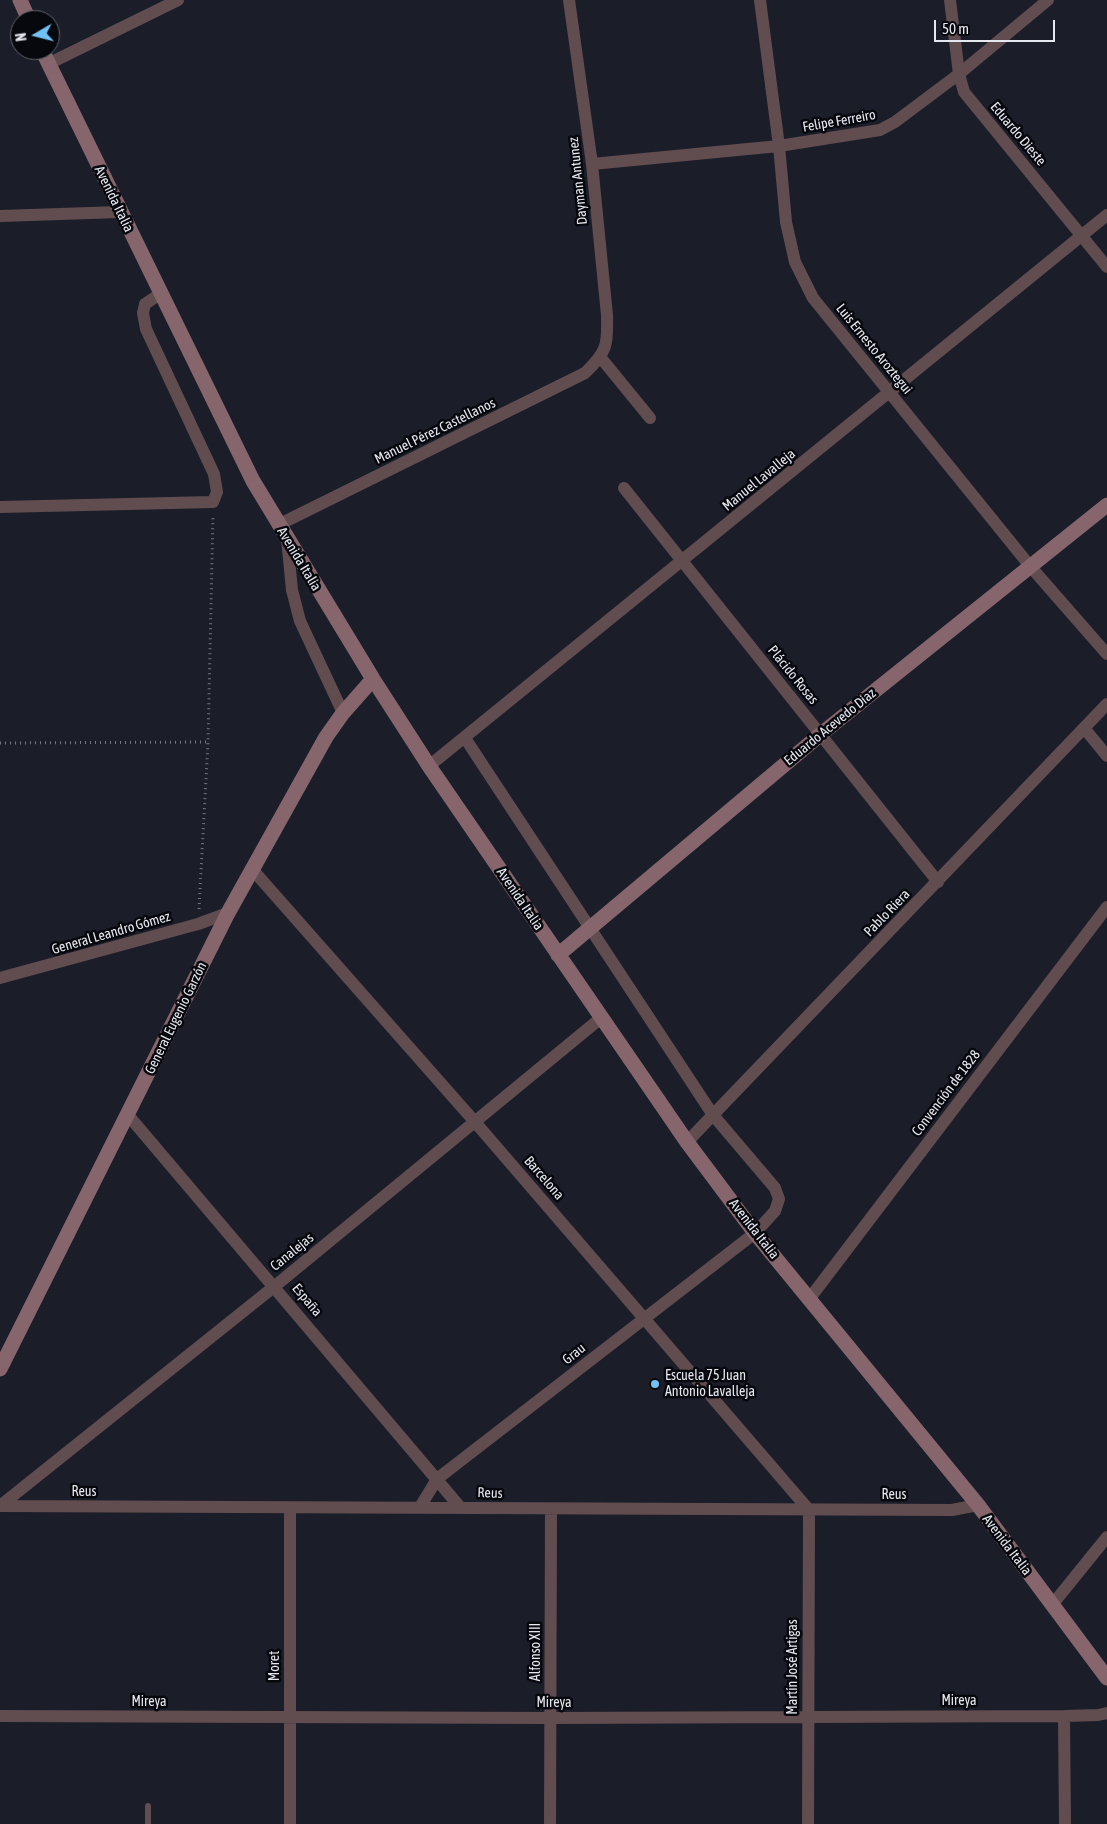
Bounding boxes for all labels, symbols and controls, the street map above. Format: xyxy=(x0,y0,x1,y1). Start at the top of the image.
north arrow xyxy=(10,10,60,60)
scale bar xyxy=(937,10,1058,42)
text: 50 m xyxy=(942,20,969,37)
text: N xyxy=(13,32,30,42)
street label: Eduardo Dieste xyxy=(987,99,1049,169)
street label: Felipe Ferreiro xyxy=(801,106,877,136)
street label: Dayman Antunez xyxy=(565,136,591,226)
street label: Avenida Italia xyxy=(91,163,137,235)
street label: Luis Ernesto Aroztegui xyxy=(832,300,916,398)
street label: Manuel Pérez Castellanos xyxy=(372,394,498,468)
street label: Manuel Lavalleja xyxy=(719,446,799,514)
street label: Avenida Italia xyxy=(273,524,325,594)
street label: Plácido Rosas xyxy=(764,642,822,708)
street label: Eduardo Acevedo Diaz xyxy=(781,685,879,769)
street label: Avenida Italia xyxy=(493,865,547,933)
street label: Pablo Riera xyxy=(861,886,913,940)
street label: General Leandro Gómez xyxy=(50,908,172,958)
street label: General Eugenio Garzón xyxy=(142,959,210,1077)
street label: Convención de 1828 xyxy=(908,1047,984,1139)
street label: Barcelona xyxy=(521,1153,567,1203)
street label: Avenida Italia xyxy=(725,1196,783,1262)
street label: Canalejas xyxy=(267,1230,317,1274)
street label: España xyxy=(289,1280,325,1320)
street label: Grau xyxy=(559,1340,589,1368)
place label: Escuela 75 Juan Antonio Lavalleja xyxy=(665,1368,755,1400)
marker: Escuela 75 Juan Antonio Lavalleja xyxy=(649,1378,661,1390)
street label: Reus xyxy=(71,1484,97,1500)
street label: Reus xyxy=(477,1484,503,1502)
street label: Reus xyxy=(881,1487,907,1503)
street label: Avenida Italia xyxy=(979,1511,1035,1579)
street label: Martín José Artigas xyxy=(785,1619,801,1715)
street label: Alfonso XIII xyxy=(528,1623,544,1681)
street label: Moret xyxy=(267,1651,283,1681)
street label: Mireya xyxy=(941,1693,977,1709)
street label: Mireya xyxy=(131,1694,167,1710)
street label: Mireya xyxy=(536,1695,572,1711)

